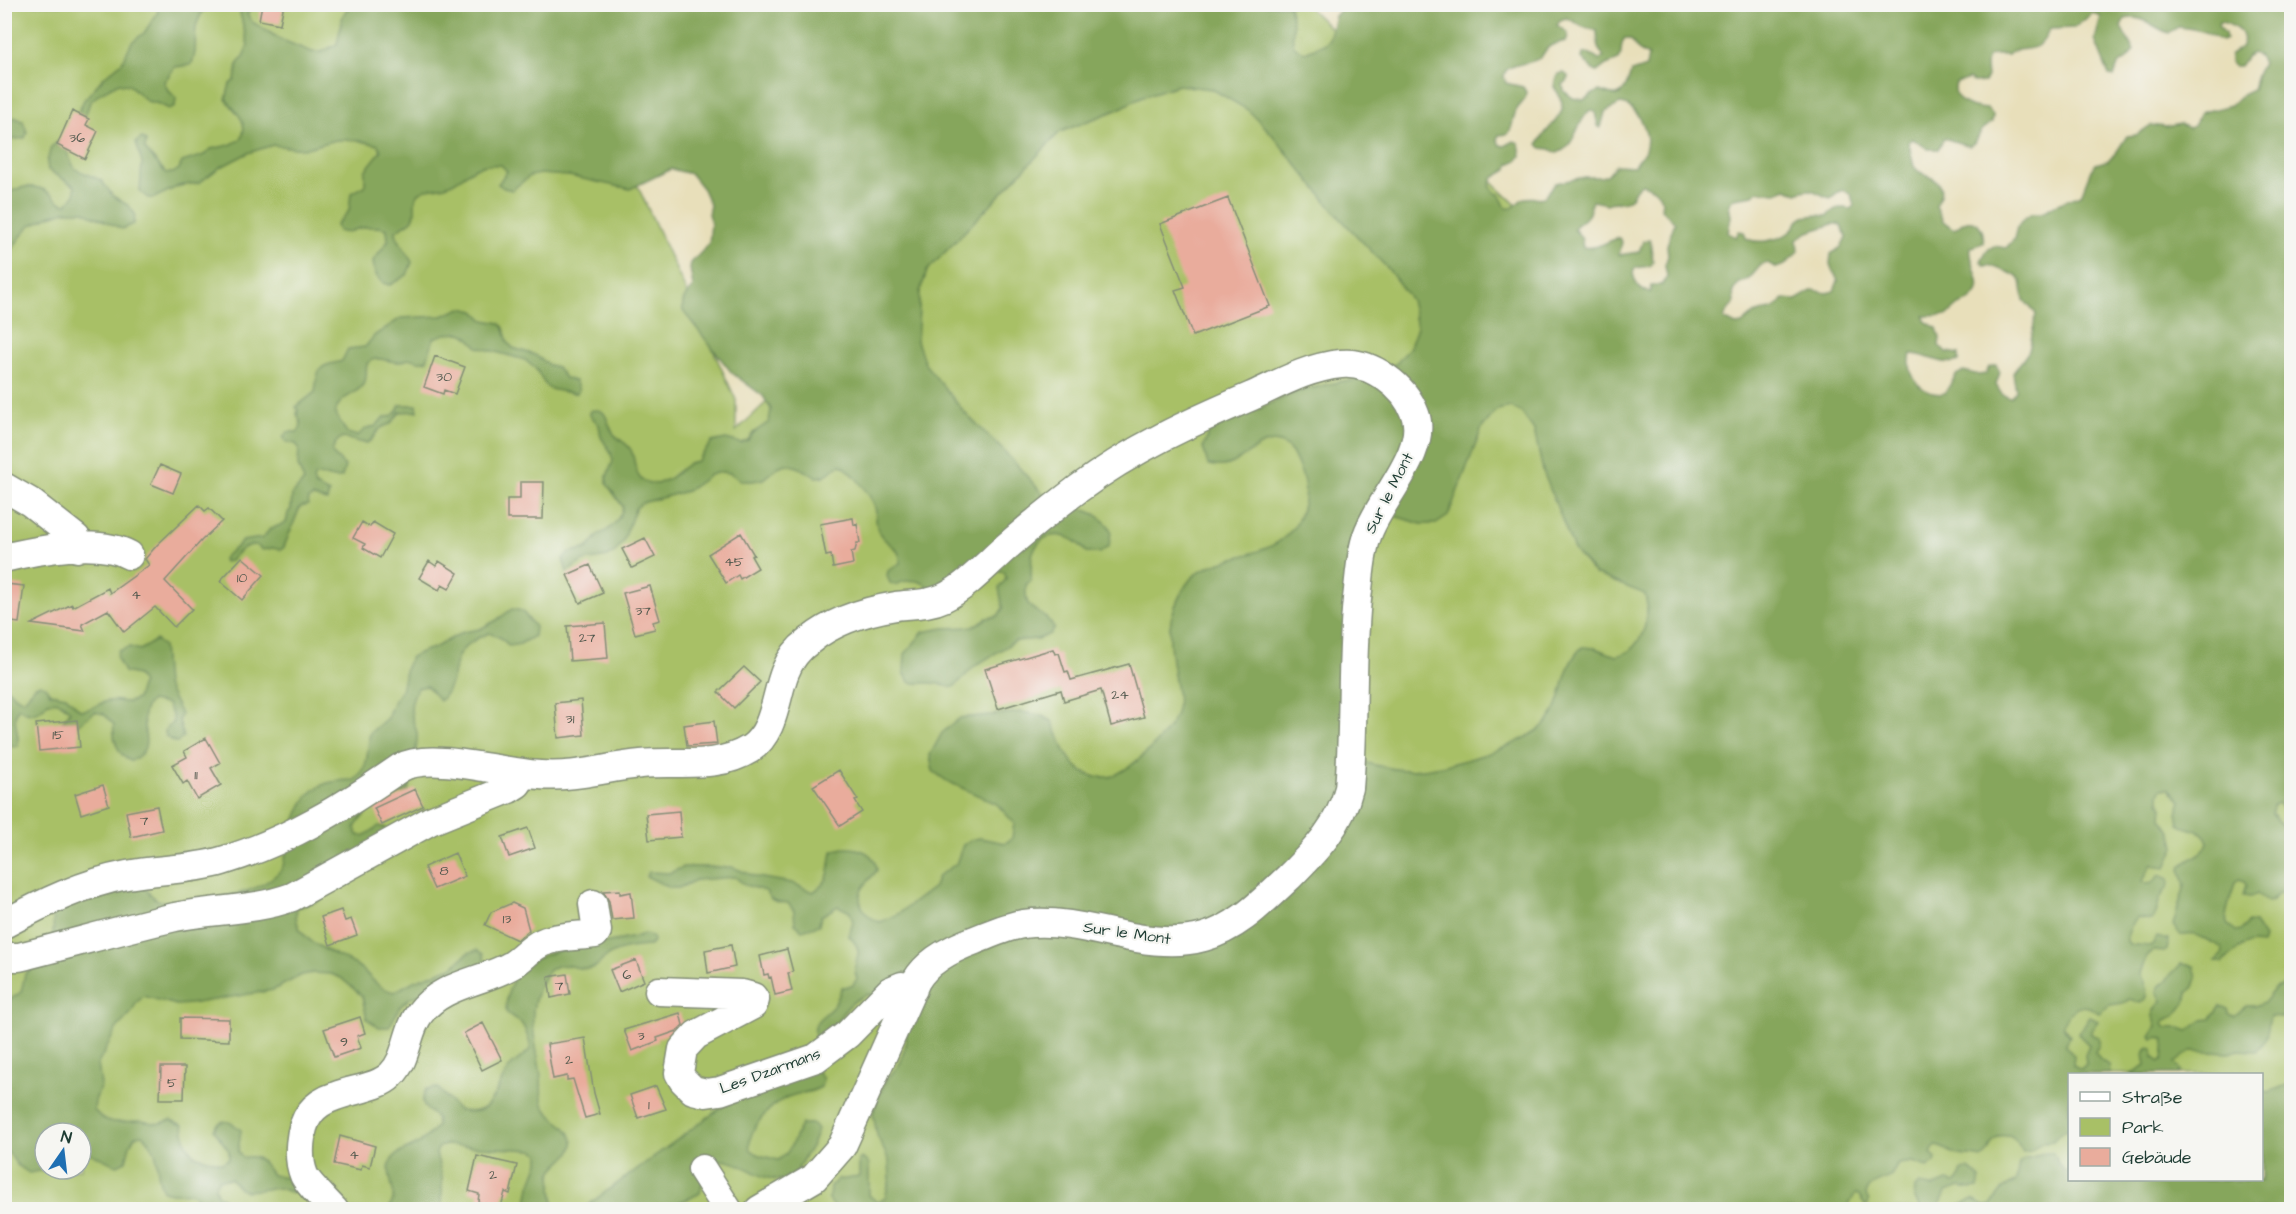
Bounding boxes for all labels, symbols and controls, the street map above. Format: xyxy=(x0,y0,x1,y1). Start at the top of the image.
house number: 36 xyxy=(69,128,85,148)
house number: 30 xyxy=(436,367,452,387)
street label: Sur le Mont xyxy=(1359,448,1419,537)
house number: 45 xyxy=(724,552,744,572)
house number: 10 xyxy=(237,568,247,588)
house number: 4 xyxy=(131,585,141,605)
house number: 37 xyxy=(635,601,651,621)
house number: 27 xyxy=(579,628,596,648)
house number: 24 xyxy=(1111,685,1129,705)
house number: 31 xyxy=(566,709,575,729)
house number: 15 xyxy=(52,725,64,745)
house number: 11 xyxy=(194,765,198,785)
house number: 7 xyxy=(140,811,149,831)
house number: 8 xyxy=(439,861,449,881)
house number: 13 xyxy=(503,909,511,929)
street label: Sur le Mont xyxy=(1082,916,1173,950)
house number: 6 xyxy=(623,965,632,985)
house number: 7 xyxy=(555,976,564,996)
house number: 3 xyxy=(637,1026,645,1046)
house number: 9 xyxy=(340,1032,348,1052)
street label: Les Dzarmans xyxy=(716,1043,824,1099)
house number: 2 xyxy=(565,1050,573,1070)
house number: 5 xyxy=(167,1073,177,1093)
legend xyxy=(2068,1073,2263,1181)
text: Straße xyxy=(2122,1085,2183,1110)
house number: 1 xyxy=(648,1095,650,1115)
text: Park xyxy=(2122,1115,2164,1140)
north arrow xyxy=(33,1121,93,1181)
text: N xyxy=(59,1126,74,1149)
house number: 4 xyxy=(349,1145,359,1165)
text: Gebäude xyxy=(2122,1145,2192,1170)
house number: 2 xyxy=(489,1165,497,1185)

